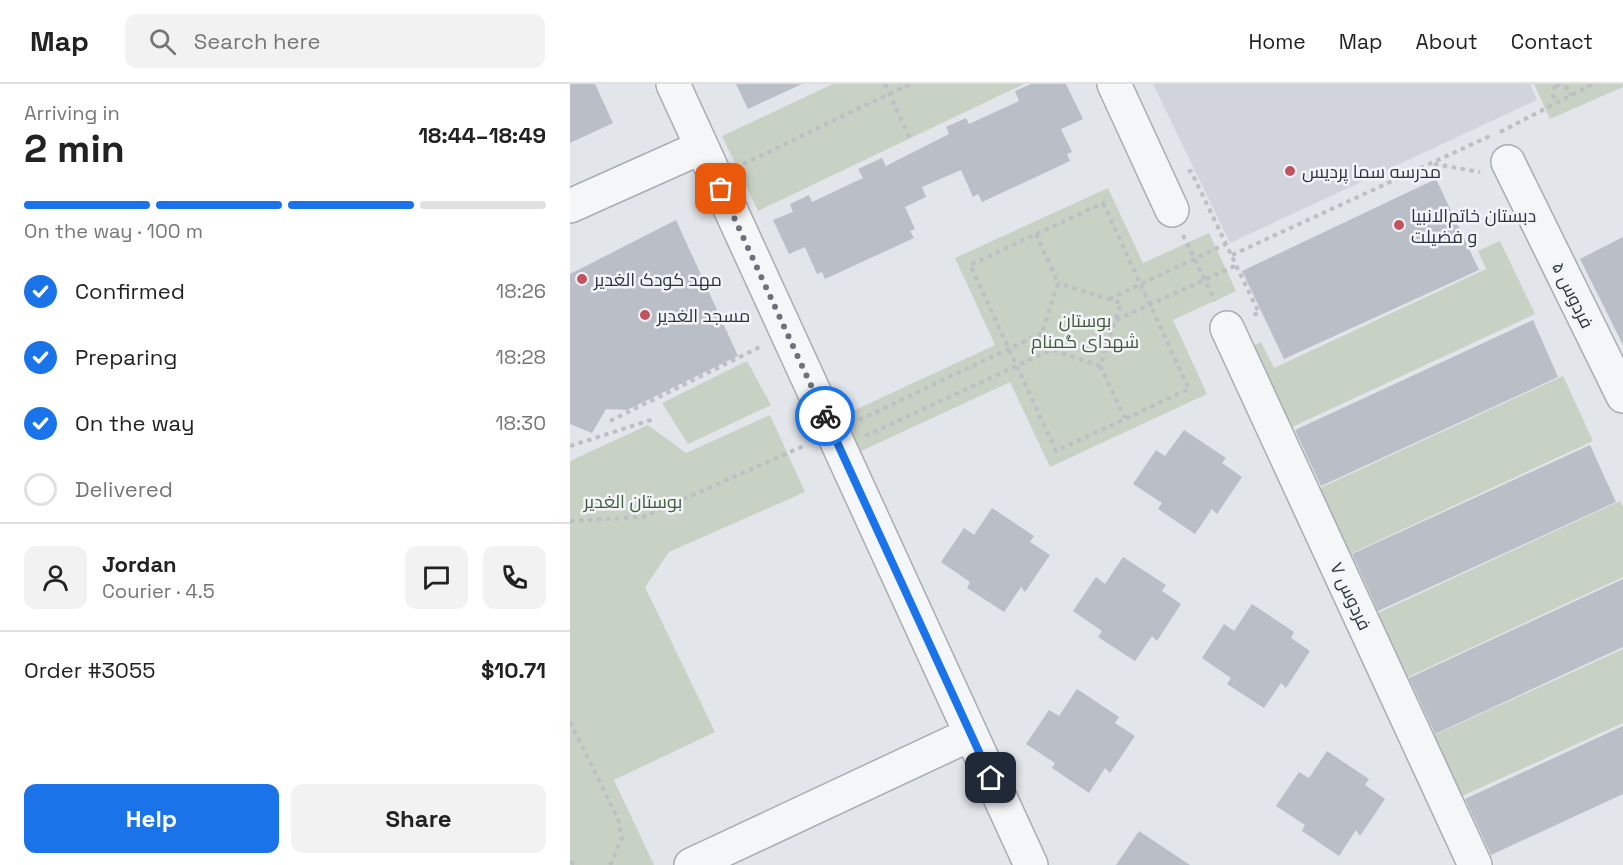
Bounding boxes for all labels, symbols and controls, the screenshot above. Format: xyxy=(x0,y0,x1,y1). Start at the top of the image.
search box xyxy=(125,14,545,68)
text: Map xyxy=(30,23,89,59)
icon: search xyxy=(146,25,179,58)
text: Search here xyxy=(194,27,321,55)
text: Home xyxy=(1248,28,1306,55)
text: Map xyxy=(1339,28,1383,55)
text: About xyxy=(1416,28,1478,55)
text: Contact xyxy=(1511,28,1593,55)
text: Arriving in xyxy=(24,100,120,126)
text: 18:44–18:49 xyxy=(418,121,546,149)
text: 2 min xyxy=(24,124,125,173)
place label: مدرسه سما پردیس xyxy=(1302,160,1441,184)
pin xyxy=(695,163,746,214)
marker: مدرسه سما پردیس xyxy=(1283,164,1297,178)
icon: bag xyxy=(704,172,737,205)
place label: دبستان خاتم‌الانبیا و فضیلت xyxy=(1411,204,1536,248)
text: On the way · 100 m xyxy=(24,218,203,244)
marker: دبستان خاتم‌الانبیا و فضیلت xyxy=(1392,218,1406,232)
street label: فردوس ۵ xyxy=(1547,258,1599,332)
place label: مهد کودک الغدیر xyxy=(593,268,722,291)
marker: مهد کودک الغدیر xyxy=(575,272,589,286)
icon: check xyxy=(24,275,57,308)
text: Confirmed xyxy=(75,277,185,305)
text: 18:26 xyxy=(496,278,546,304)
place label: مسجد الغدیر xyxy=(656,304,750,327)
marker: مسجد الغدیر xyxy=(638,308,652,322)
park label: بوستان شهدای گمنام xyxy=(1031,309,1139,354)
icon: check xyxy=(24,341,57,374)
text: Preparing xyxy=(75,343,177,371)
text: 18:28 xyxy=(496,344,546,370)
courier xyxy=(795,386,855,446)
icon: bike xyxy=(809,400,842,433)
icon: check xyxy=(24,407,57,440)
text: On the way xyxy=(75,409,194,437)
text: 18:30 xyxy=(495,410,546,436)
text: Delivered xyxy=(75,475,173,503)
park label: بوستان الغدیر xyxy=(583,490,682,513)
button: person xyxy=(24,546,87,609)
button: chat xyxy=(405,546,468,609)
button: phone xyxy=(483,546,546,609)
text: Jordan xyxy=(102,550,177,578)
street label: فردوس ۷ xyxy=(1325,558,1377,634)
text: Courier · 4.5 xyxy=(102,578,215,604)
text: Order #3055 xyxy=(24,656,155,684)
text: $10.71 xyxy=(481,656,546,684)
pin xyxy=(965,752,1016,803)
icon: home xyxy=(974,761,1007,794)
button: Help xyxy=(24,784,279,853)
button: Share xyxy=(291,784,546,853)

